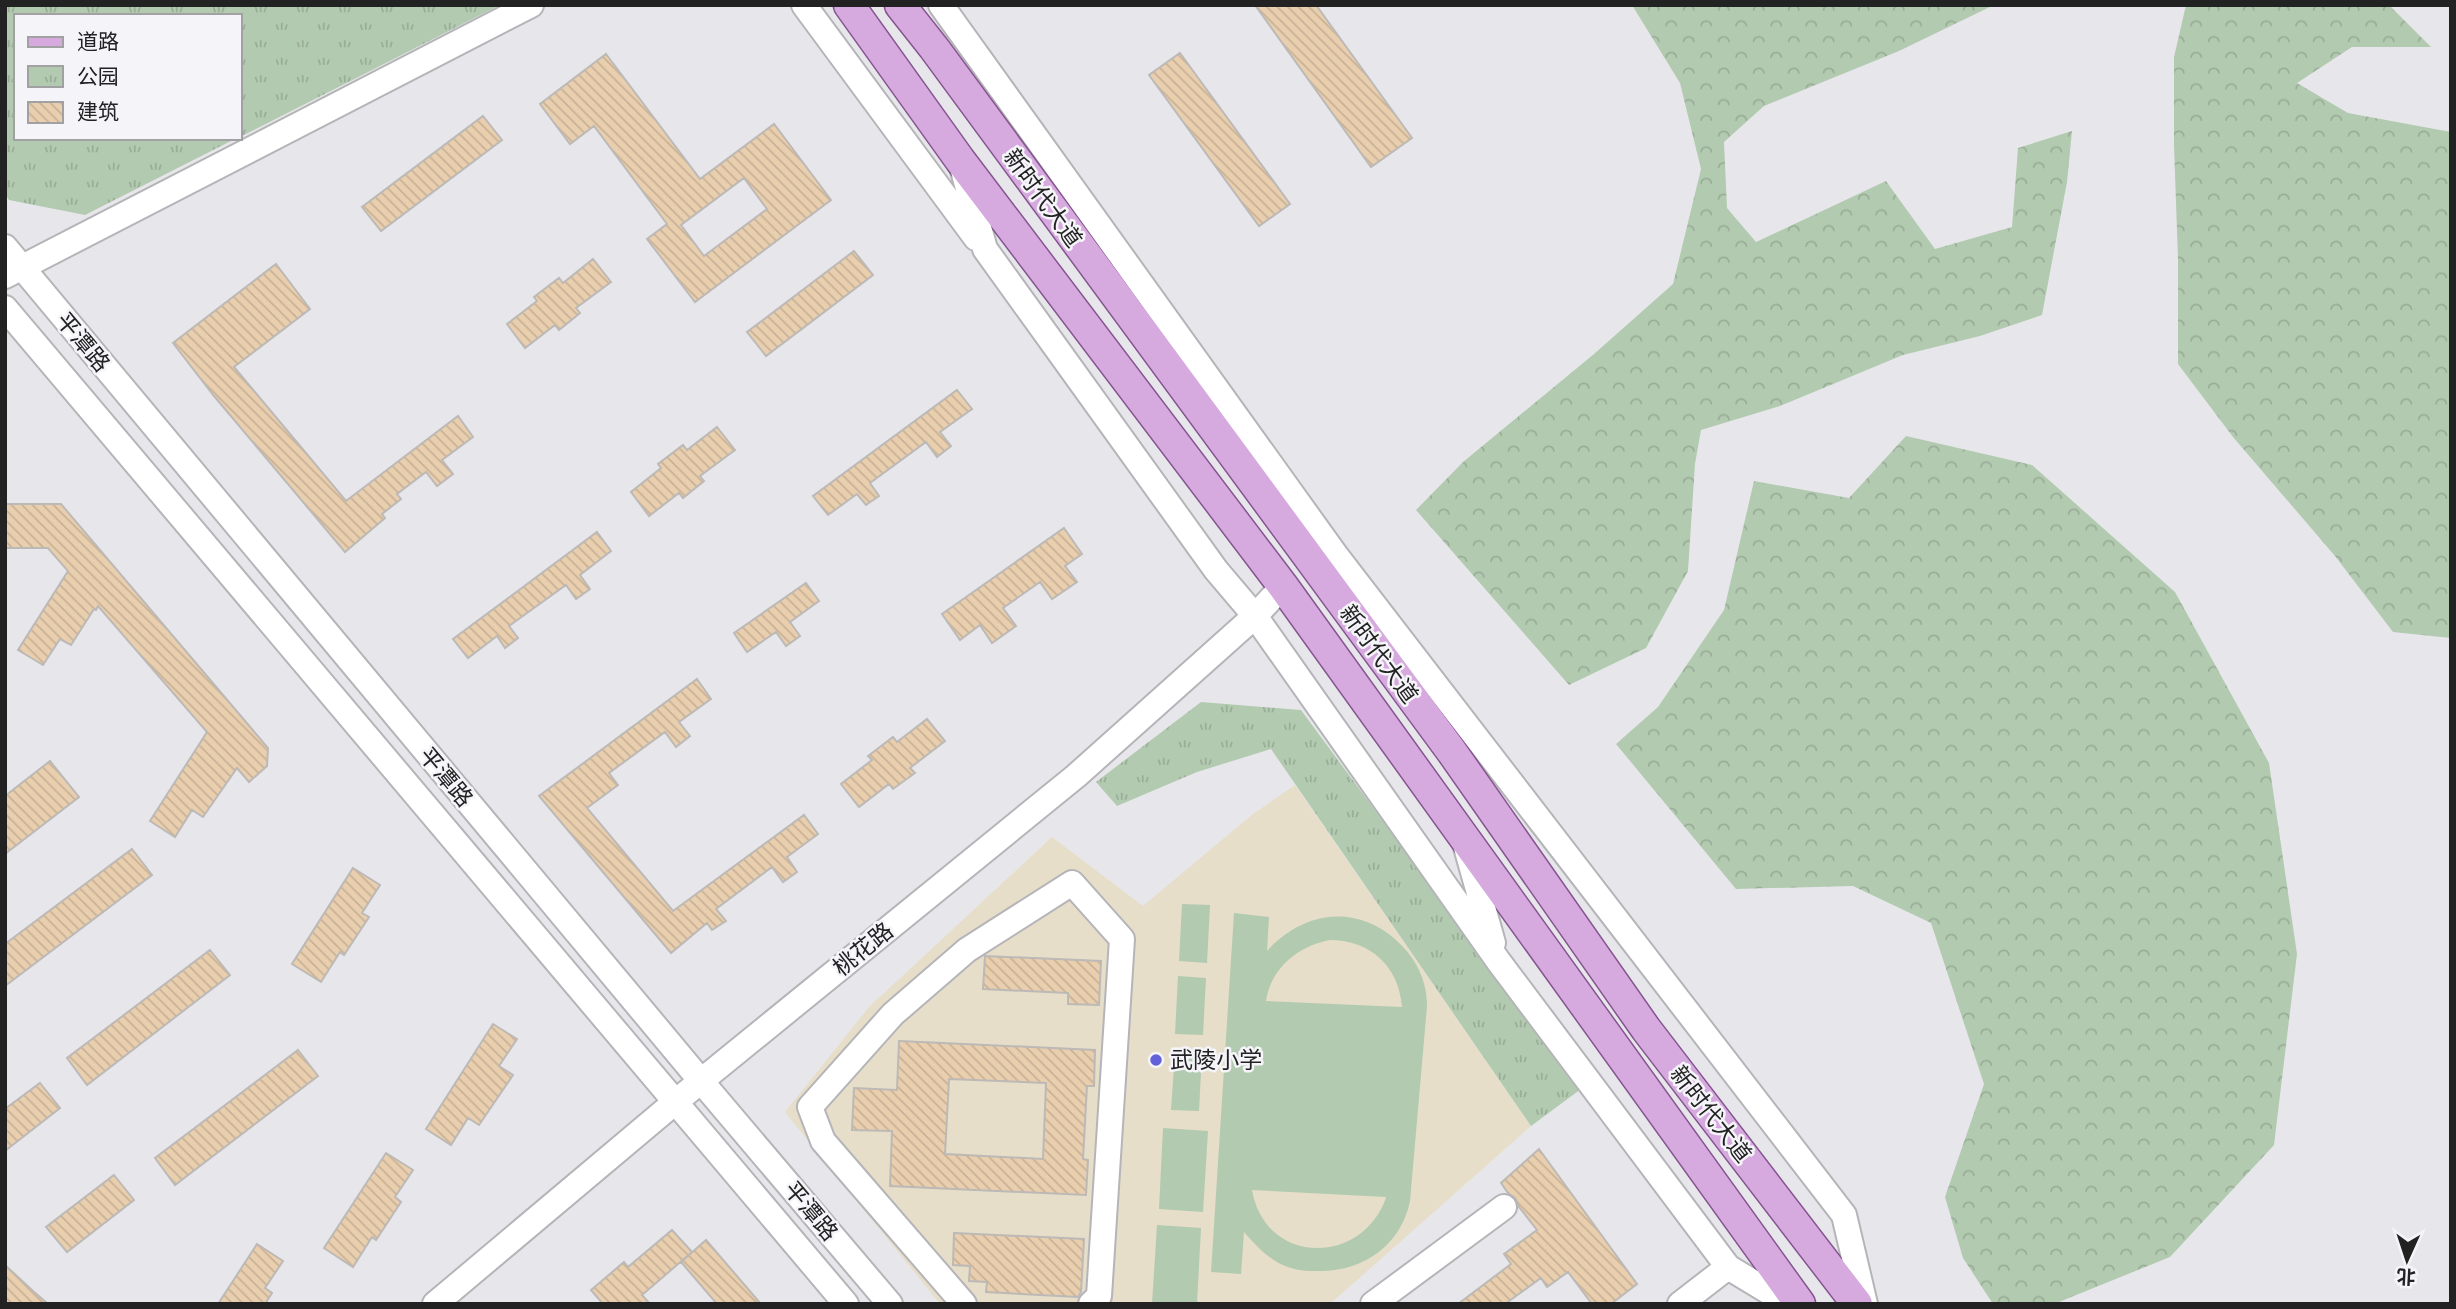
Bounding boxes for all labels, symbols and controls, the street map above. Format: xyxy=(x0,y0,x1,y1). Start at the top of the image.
legend xyxy=(14,14,242,140)
text: 道路 xyxy=(77,27,119,56)
text: 公园 xyxy=(77,62,119,91)
text: 建筑 xyxy=(77,97,119,126)
street label: 新时代大道 xyxy=(997,142,1090,253)
street label: 平潭路 xyxy=(49,305,117,378)
street label: 新时代大道 xyxy=(1333,598,1426,709)
street label: 平潭路 xyxy=(412,740,480,813)
street label: 桃花路 xyxy=(826,915,899,982)
place label: 武陵小学 xyxy=(1170,1044,1262,1075)
marker: 武陵小学 xyxy=(1148,1052,1164,1068)
street label: 新时代大道 xyxy=(1664,1059,1759,1169)
street label: 平潭路 xyxy=(777,1174,845,1247)
north arrow xyxy=(2372,1225,2442,1295)
text: 北 xyxy=(2396,1263,2416,1290)

